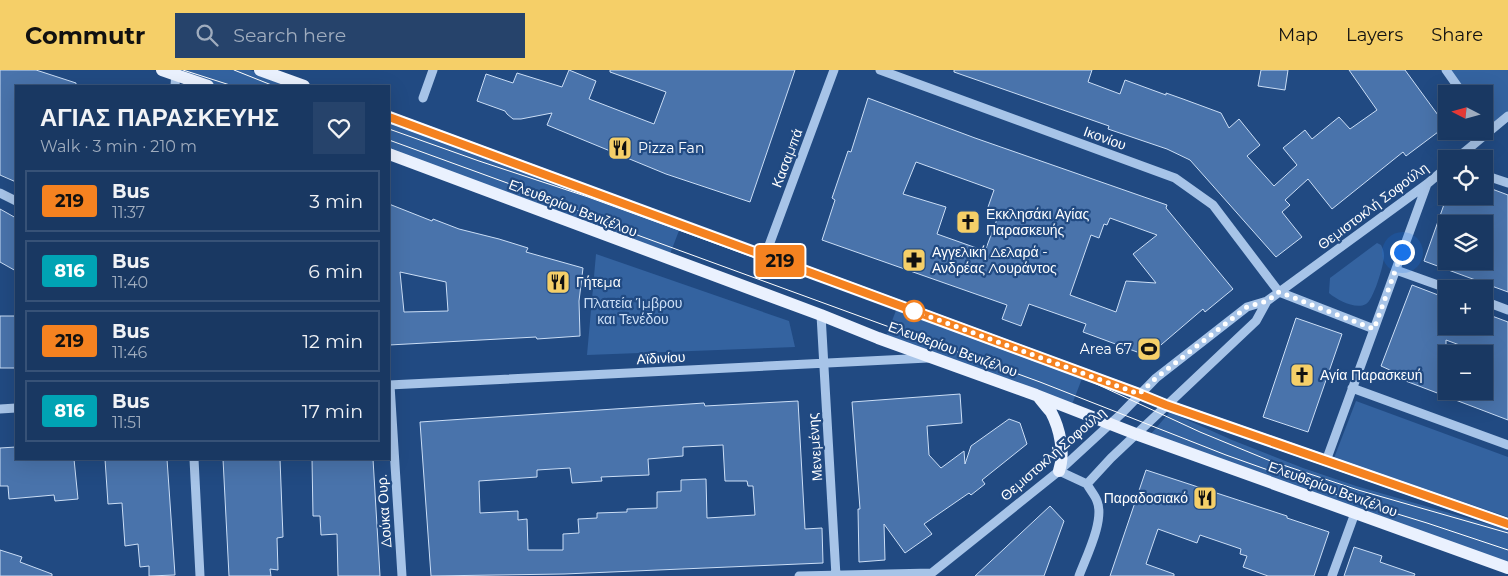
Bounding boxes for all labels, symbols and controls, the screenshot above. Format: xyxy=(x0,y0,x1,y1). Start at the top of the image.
search box xyxy=(175,13,525,58)
text: Commutr xyxy=(25,21,145,50)
icon: search xyxy=(193,21,221,49)
text: Search here xyxy=(233,24,346,47)
text: Map xyxy=(1278,24,1318,46)
text: Layers xyxy=(1346,24,1403,46)
text: Share xyxy=(1431,24,1483,46)
north arrow xyxy=(1438,85,1492,140)
map controls xyxy=(1438,85,1493,400)
button: heart xyxy=(313,102,365,154)
text: ΑΓΙΑΣ ΠΑΡΑΣΚΕΥΗΣ xyxy=(40,103,279,132)
street label: Ικονίου xyxy=(1081,122,1129,154)
street label: Κασαμπά xyxy=(768,126,806,190)
restaurant icon: Pizza Fan xyxy=(607,135,633,161)
text: Walk · 3 min · 210 m xyxy=(40,137,197,156)
place label: Pizza Fan xyxy=(638,139,704,157)
button: locate xyxy=(1438,150,1493,205)
street label: Θεμιστοκλή Σοφούλη xyxy=(1314,159,1432,253)
street label: Ελευθερίου Βενιζέλου xyxy=(506,175,640,241)
text: Bus xyxy=(112,180,150,203)
text: 219 xyxy=(55,190,84,212)
text: 3 min xyxy=(309,190,363,213)
text: 11:37 xyxy=(112,203,145,222)
place label: Εκκλησάκι Αγίας Παρασκευής xyxy=(986,205,1090,239)
church icon: Εκκλησάκι Αγίας Παρασκευής xyxy=(955,209,981,235)
button: layers xyxy=(1438,215,1493,270)
your location xyxy=(1390,240,1415,265)
place label: Αγγελική Δελαρά - Ανδρέας Λουράντος xyxy=(932,243,1057,277)
line badge: 219 xyxy=(751,245,809,277)
pharmacy icon: Αγγελική Δελαρά - Ανδρέας Λουράντος xyxy=(901,247,927,273)
text: Bus xyxy=(112,250,150,273)
text: 219 xyxy=(765,250,795,272)
text: 816 xyxy=(54,260,85,282)
text: 6 min xyxy=(308,260,363,283)
restaurant icon: Γήτεμα xyxy=(545,269,571,295)
text: 11:40 xyxy=(112,273,148,292)
place label: Γήτεμα xyxy=(576,273,621,291)
button: + xyxy=(1438,280,1493,335)
park label: Πλατεία Ίμβρου και Τενέδου xyxy=(584,294,682,328)
unlabelled marker xyxy=(903,300,925,322)
street label: Ελευθερίου Βενιζέλου xyxy=(886,317,1020,381)
text: Bus xyxy=(112,320,150,343)
text: 219 xyxy=(55,330,84,352)
text: 12 min xyxy=(302,330,363,353)
sports icon: Area 67 xyxy=(1136,336,1162,362)
place label: Area 67 xyxy=(1080,340,1132,358)
text: 11:46 xyxy=(112,343,147,362)
button: − xyxy=(1438,345,1493,400)
street label: Αϊδινίου xyxy=(636,348,686,368)
church icon: Αγία Παρασκευή xyxy=(1289,362,1315,388)
place label: Αγία Παρασκευή xyxy=(1320,366,1423,384)
text: Bus xyxy=(112,390,150,413)
text: 816 xyxy=(54,400,85,422)
text: 17 min xyxy=(302,400,363,423)
street label: Θεμιστοκλή Σοφούλη xyxy=(997,403,1109,505)
street label: Μενεμένης xyxy=(804,412,826,482)
text: 11:51 xyxy=(112,413,142,432)
street label: Ελευθερίου Βενιζέλου xyxy=(1266,457,1400,521)
street label: Δούκα Ουρ. xyxy=(372,474,396,548)
restaurant icon: Παραδοσιακό xyxy=(1192,485,1218,511)
place label: Παραδοσιακό xyxy=(1104,489,1188,507)

